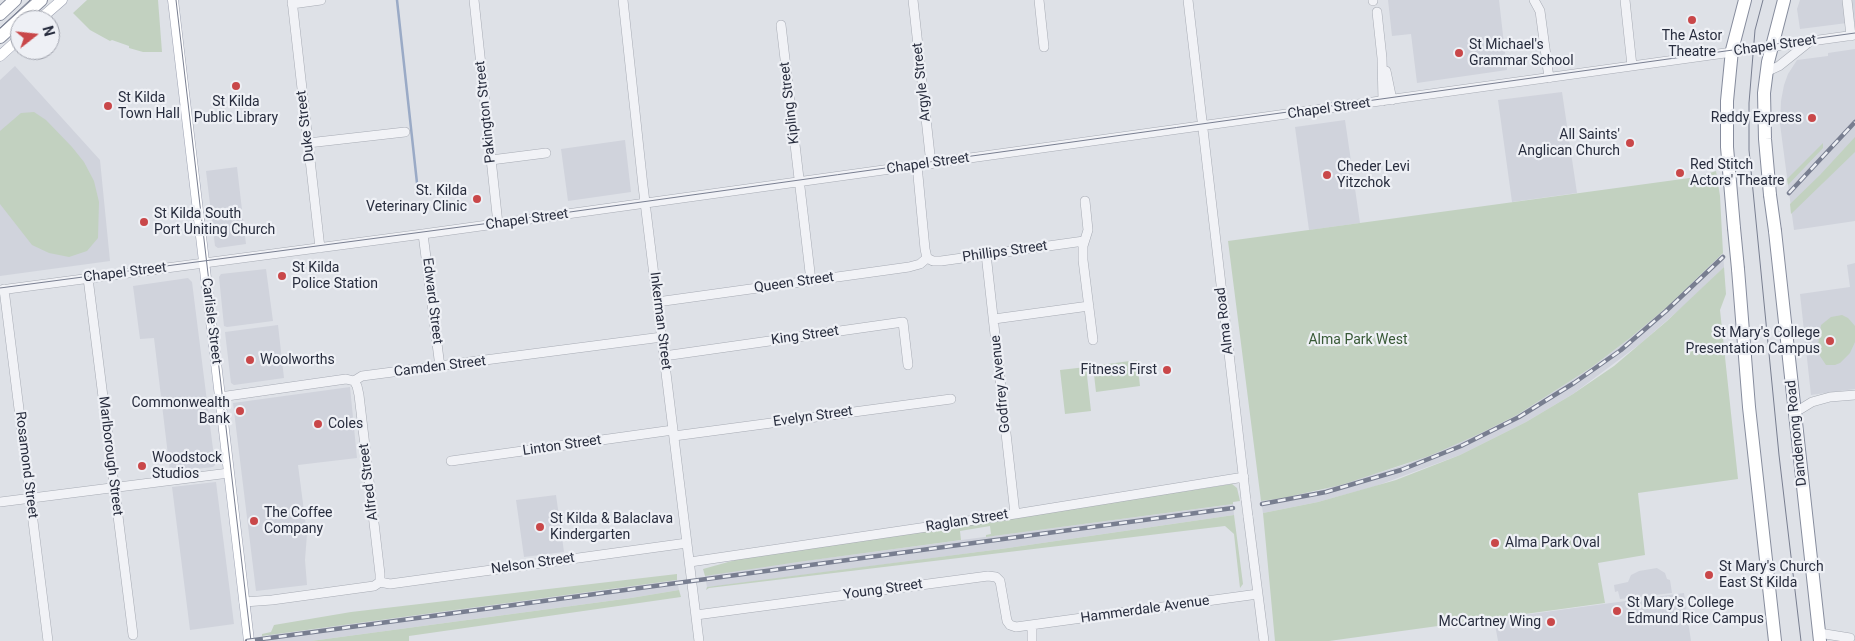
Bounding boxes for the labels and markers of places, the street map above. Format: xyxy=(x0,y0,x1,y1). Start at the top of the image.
marker: The Astor Theatre xyxy=(1686,14,1698,26)
place label: The Astor Theatre xyxy=(1662,28,1722,60)
place label: St Michael's Grammar School xyxy=(1469,37,1574,70)
marker: St Michael's Grammar School xyxy=(1453,47,1465,59)
marker: St Kilda Public Library xyxy=(230,80,242,92)
place label: St Kilda Town Hall xyxy=(118,90,180,122)
place label: St Kilda Public Library xyxy=(194,94,278,126)
marker: St Kilda Town Hall xyxy=(102,100,114,112)
place label: Reddy Express xyxy=(1711,110,1802,126)
marker: Reddy Express xyxy=(1806,112,1818,124)
place label: All Saints' Anglican Church xyxy=(1518,127,1620,160)
marker: All Saints' Anglican Church xyxy=(1624,137,1636,149)
place label: Red Stitch Actors' Theatre xyxy=(1690,157,1784,190)
place label: Cheder Levi Yitzchok xyxy=(1337,159,1410,192)
marker: Red Stitch Actors' Theatre xyxy=(1674,167,1686,179)
marker: Cheder Levi Yitzchok xyxy=(1321,169,1333,181)
place label: St. Kilda Veterinary Clinic xyxy=(366,183,467,216)
marker: St. Kilda Veterinary Clinic xyxy=(471,193,483,205)
place label: St Kilda South Port Uniting Church xyxy=(154,206,275,238)
marker: St Kilda South Port Uniting Church xyxy=(138,216,150,228)
place label: St Kilda Police Station xyxy=(292,260,378,292)
marker: St Kilda Police Station xyxy=(276,270,288,282)
place label: St Mary's College Presentation Campus xyxy=(1686,325,1820,358)
marker: St Mary's College Presentation Campus xyxy=(1824,335,1836,347)
place label: Woolworths xyxy=(260,352,335,368)
marker: Woolworths xyxy=(244,354,256,366)
place label: Fitness First xyxy=(1081,362,1157,378)
marker: Fitness First xyxy=(1161,364,1173,376)
place label: Commonwealth Bank xyxy=(131,395,230,428)
marker: Commonwealth Bank xyxy=(234,405,246,417)
place label: Coles xyxy=(328,416,363,432)
marker: Coles xyxy=(312,418,324,430)
place label: Woodstock Studios xyxy=(152,450,222,482)
marker: Woodstock Studios xyxy=(136,460,148,472)
place label: The Coffee Company xyxy=(264,505,332,538)
place label: St Kilda & Balaclava Kindergarten xyxy=(550,511,673,544)
marker: The Coffee Company xyxy=(248,515,260,527)
marker: St Kilda & Balaclava Kindergarten xyxy=(534,521,546,533)
place label: Alma Park Oval xyxy=(1505,535,1600,551)
marker: Alma Park Oval xyxy=(1489,537,1501,549)
place label: St Mary's Church East St Kilda xyxy=(1719,559,1824,592)
marker: St Mary's Church East St Kilda xyxy=(1703,569,1715,581)
place label: St Mary's College Edmund Rice Campus xyxy=(1627,595,1764,628)
marker: St Mary's College Edmund Rice Campus xyxy=(1611,605,1623,617)
place label: McCartney Wing xyxy=(1438,614,1541,630)
marker: McCartney Wing xyxy=(1545,616,1557,628)

